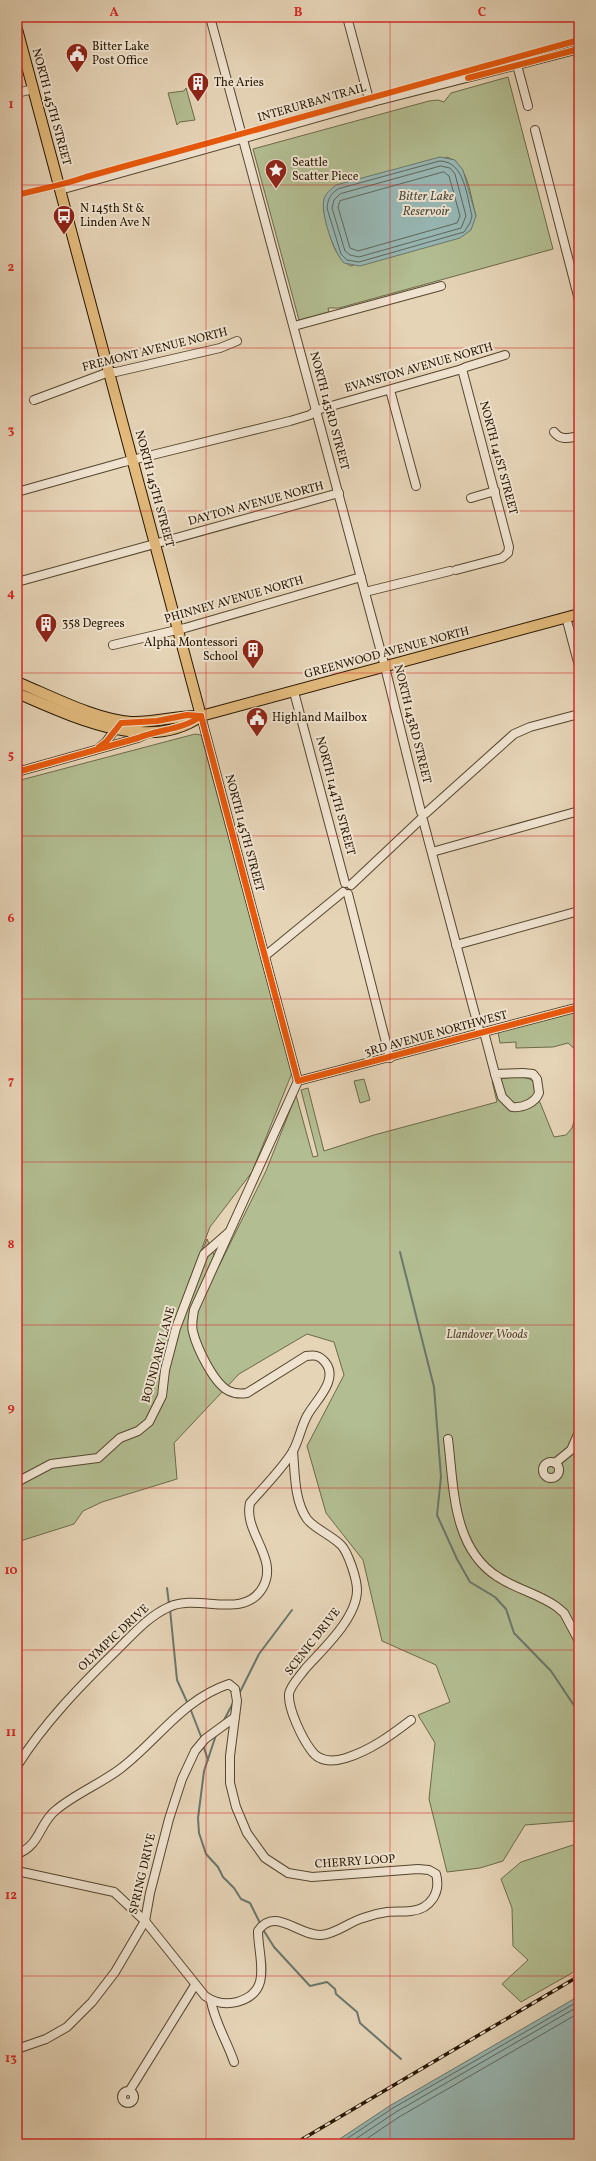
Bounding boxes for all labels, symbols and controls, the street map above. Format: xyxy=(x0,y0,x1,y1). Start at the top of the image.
text: A xyxy=(109,4,119,22)
text: B xyxy=(294,4,303,22)
text: C xyxy=(478,4,486,22)
place label: Bitter Lake Post Office xyxy=(92,39,149,69)
public building icon: Bitter Lake Post Office xyxy=(64,41,90,74)
street label: NORTH 145TH STREET xyxy=(28,47,74,167)
building icon: The Aries xyxy=(185,70,211,103)
place label: The Aries xyxy=(214,75,264,91)
street label: INTERURBAN TRAIL xyxy=(256,80,369,126)
text: 1 xyxy=(8,96,14,114)
place label: Seattle Scatter Piece xyxy=(292,155,359,185)
place icon: Seattle Scatter Piece xyxy=(263,157,289,190)
water label: Bitter Lake Reservoir xyxy=(398,188,454,221)
place label: N 145th St & Linden Ave N xyxy=(80,201,151,231)
bus stop icon: N 145th St & Linden Ave N xyxy=(51,203,77,236)
text: 2 xyxy=(8,259,15,277)
street label: FREMONT AVENUE NORTH xyxy=(81,324,229,376)
street label: EVANSTON AVENUE NORTH xyxy=(343,339,495,397)
street label: NORTH 143RD STREET xyxy=(305,350,353,472)
street label: NORTH 141ST STREET xyxy=(475,399,521,517)
text: 3 xyxy=(8,422,15,440)
street label: NORTH 145TH STREET xyxy=(131,429,177,549)
street label: DAYTON AVENUE NORTH xyxy=(186,478,326,530)
street label: PHINNEY AVENUE NORTH xyxy=(163,572,305,628)
text: 4 xyxy=(7,585,15,603)
building icon: 358 Degrees xyxy=(33,611,59,644)
place label: 358 Degrees xyxy=(62,616,125,632)
street label: GREENWOOD AVENUE NORTH xyxy=(303,623,471,683)
place label: Alpha Montessori School xyxy=(144,635,238,665)
building icon: Alpha Montessori School xyxy=(240,637,266,670)
street label: NORTH 143RD STREET xyxy=(389,663,435,785)
public building icon: Highland Mailbox xyxy=(244,705,270,738)
place label: Highland Mailbox xyxy=(272,710,367,726)
street label: NORTH 144TH STREET xyxy=(311,735,359,857)
text: 5 xyxy=(8,747,14,765)
street label: NORTH 145TH STREET xyxy=(221,773,267,893)
text: 6 xyxy=(7,910,15,928)
street label: 3RD AVENUE NORTHWEST xyxy=(363,1007,509,1061)
text: 7 xyxy=(8,1073,14,1091)
text: 8 xyxy=(7,1236,15,1254)
street label: BOUNDARY LANE xyxy=(138,1305,180,1405)
park label: Llandover Woods xyxy=(446,1327,528,1343)
text: 9 xyxy=(7,1399,15,1417)
text: 10 xyxy=(4,1562,18,1580)
street label: OLYMPIC DRIVE xyxy=(75,1601,153,1675)
street label: SCENIC DRIVE xyxy=(282,1605,344,1679)
text: 11 xyxy=(6,1724,16,1742)
street label: SPRING DRIVE xyxy=(126,1832,160,1916)
street label: CHERRY LOOP xyxy=(314,1851,396,1873)
text: 12 xyxy=(5,1887,17,1905)
text: 13 xyxy=(5,2050,17,2068)

